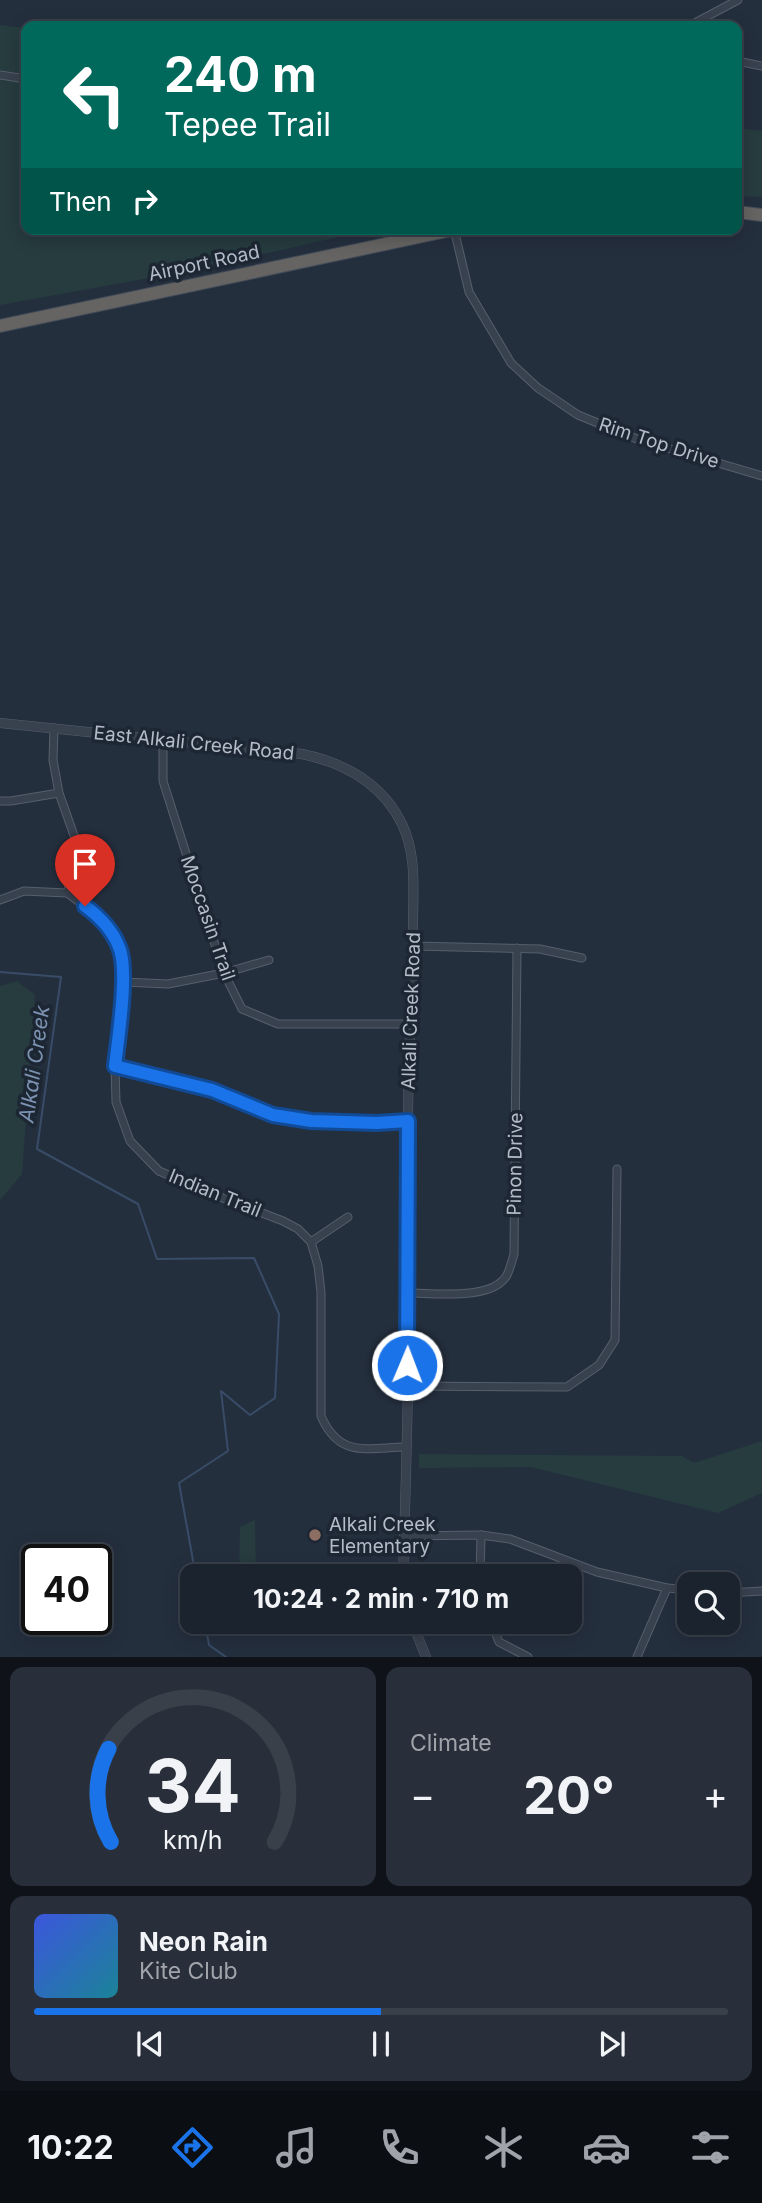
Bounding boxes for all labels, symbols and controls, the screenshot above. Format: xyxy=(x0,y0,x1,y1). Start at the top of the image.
text: 240 m xyxy=(164,45,317,104)
icon: left xyxy=(49,49,140,140)
text: Tepee Trail xyxy=(164,105,331,144)
icon: right xyxy=(126,182,164,220)
text: Then xyxy=(49,186,112,217)
street label: Airport Road xyxy=(146,240,262,286)
street label: Rim Top Drive xyxy=(596,413,722,473)
street label: East Alkali Creek Road xyxy=(93,721,295,765)
pin xyxy=(55,834,115,906)
icon: arrive xyxy=(66,845,104,883)
street label: Moccasin Trail xyxy=(176,853,240,983)
street label: Alkali Creek Road xyxy=(397,932,425,1090)
water label: Alkali Creek xyxy=(13,1003,55,1125)
street label: Pinon Drive xyxy=(503,1112,527,1216)
street label: Indian Trail xyxy=(165,1164,265,1222)
position arrow xyxy=(370,1328,444,1402)
place label: Alkali Creek Elementary xyxy=(329,1513,436,1558)
marker: Alkali Creek Elementary xyxy=(307,1527,323,1543)
speed limit sign: 40 xyxy=(21,1544,112,1635)
map controls xyxy=(677,1572,740,1635)
button: search xyxy=(677,1572,740,1635)
text: 10:24 · 2 min · 710 m xyxy=(253,1583,509,1614)
text: Climate xyxy=(410,1729,492,1757)
text: 34 xyxy=(145,1742,241,1831)
text: 20° xyxy=(523,1764,615,1827)
text: − xyxy=(410,1772,435,1818)
text: + xyxy=(703,1772,728,1818)
text: km/h xyxy=(163,1825,223,1855)
text: Neon Rain xyxy=(139,1926,268,1957)
text: Kite Club xyxy=(139,1957,238,1985)
icon: previous xyxy=(131,2025,169,2063)
icon: pause xyxy=(362,2025,400,2063)
icon: next xyxy=(593,2025,631,2063)
icon: directions xyxy=(168,2123,217,2172)
icon: music xyxy=(272,2123,321,2172)
icon: phone xyxy=(375,2123,424,2172)
icon: climate xyxy=(479,2123,528,2172)
icon: car xyxy=(582,2123,631,2172)
icon: filters xyxy=(686,2123,735,2172)
text: 10:22 xyxy=(27,2128,114,2167)

